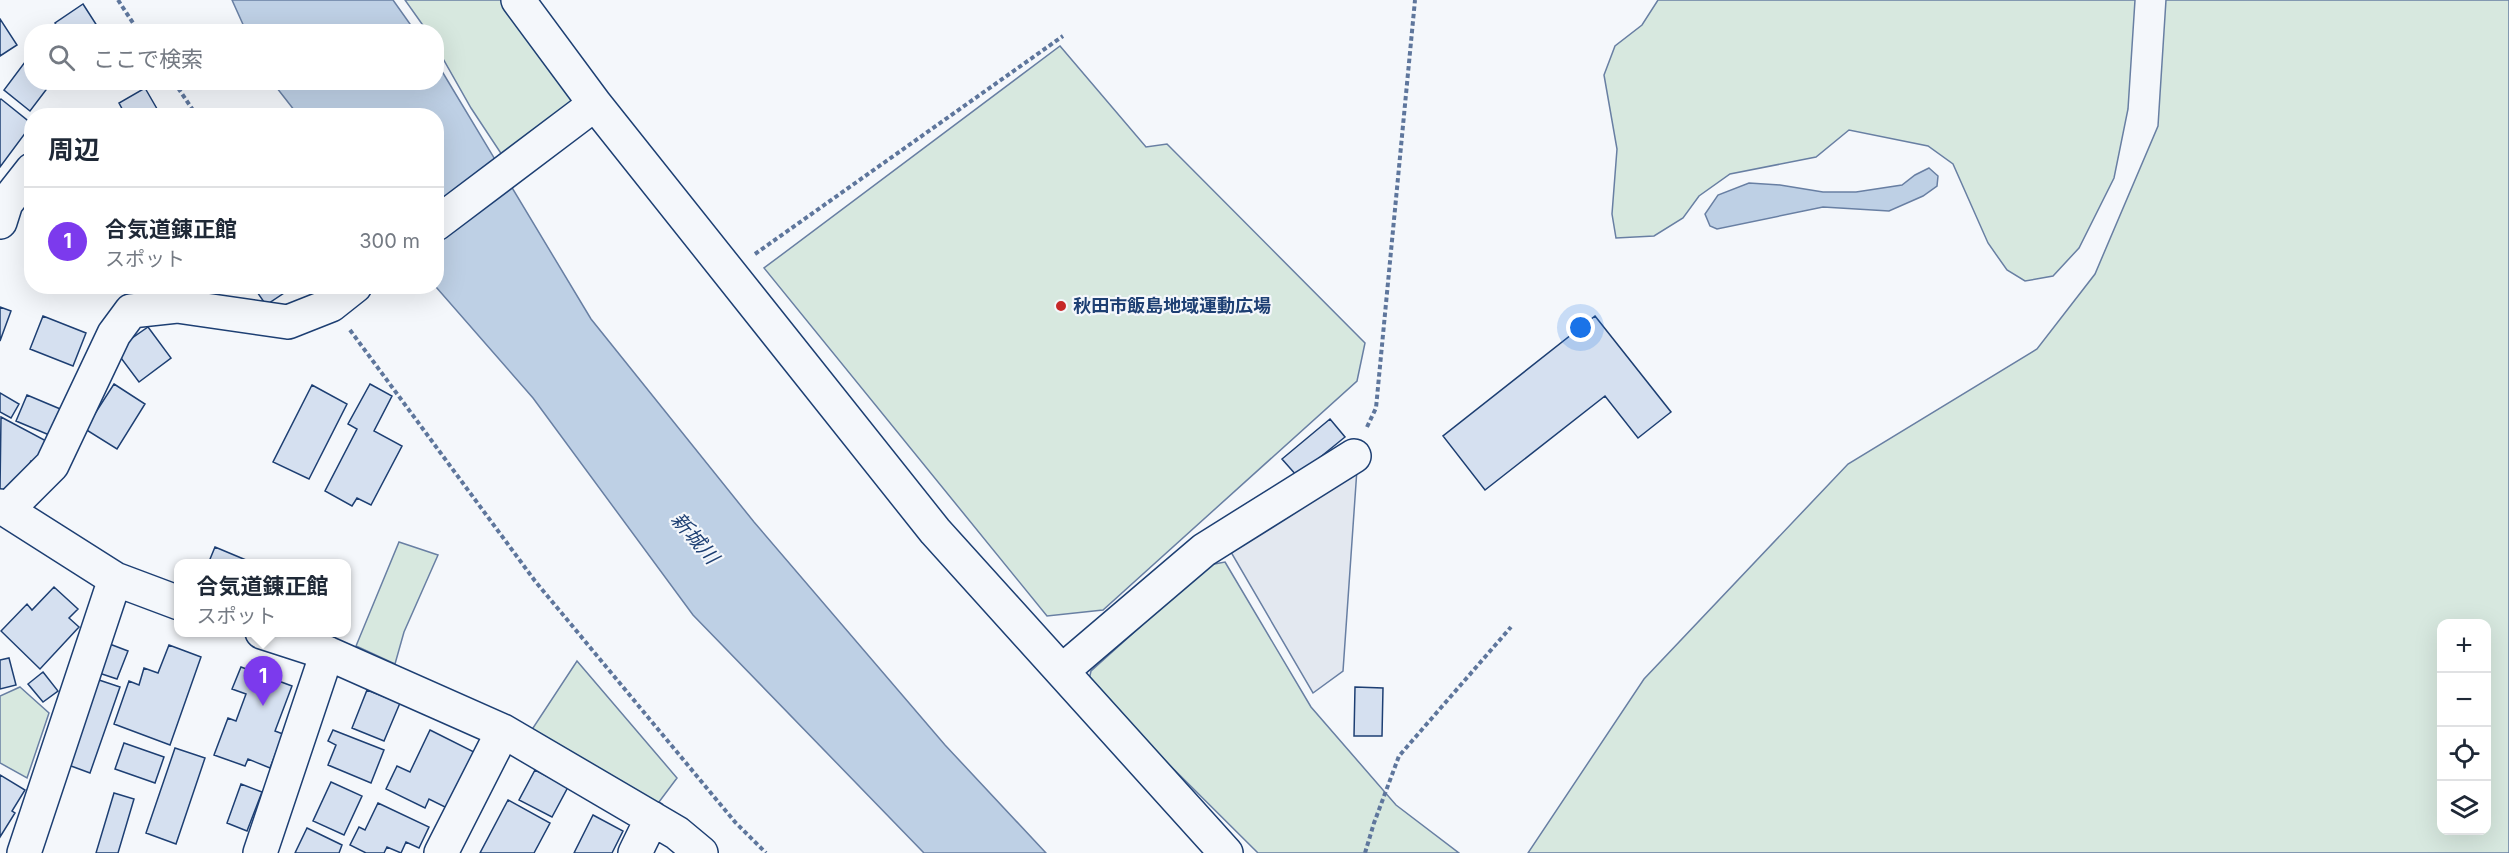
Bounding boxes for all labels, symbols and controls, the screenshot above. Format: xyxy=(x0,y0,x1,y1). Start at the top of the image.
search box xyxy=(24,24,444,90)
icon: search xyxy=(45,41,78,74)
text: ここで検索 xyxy=(93,46,203,72)
text: 周辺 xyxy=(48,134,100,165)
text: 合気道錬正館 xyxy=(105,216,237,242)
text: 1 xyxy=(63,229,72,253)
text: 300 m xyxy=(359,229,420,253)
text: スポット xyxy=(105,247,185,271)
place label: 秋田市飯島地域運動広場 xyxy=(1073,295,1271,316)
marker: 秋田市飯島地域運動広場 xyxy=(1054,299,1068,313)
your location xyxy=(1566,313,1595,342)
water label: 新城川 xyxy=(666,507,725,570)
popup xyxy=(174,559,351,637)
text: 合気道錬正館 xyxy=(196,573,329,599)
text: スポット xyxy=(196,604,276,628)
map controls xyxy=(2437,619,2491,835)
button: + xyxy=(2437,619,2491,673)
pin: 1 xyxy=(244,656,282,706)
button: − xyxy=(2437,673,2491,727)
button: locate xyxy=(2437,727,2491,781)
button: layers xyxy=(2437,781,2491,835)

